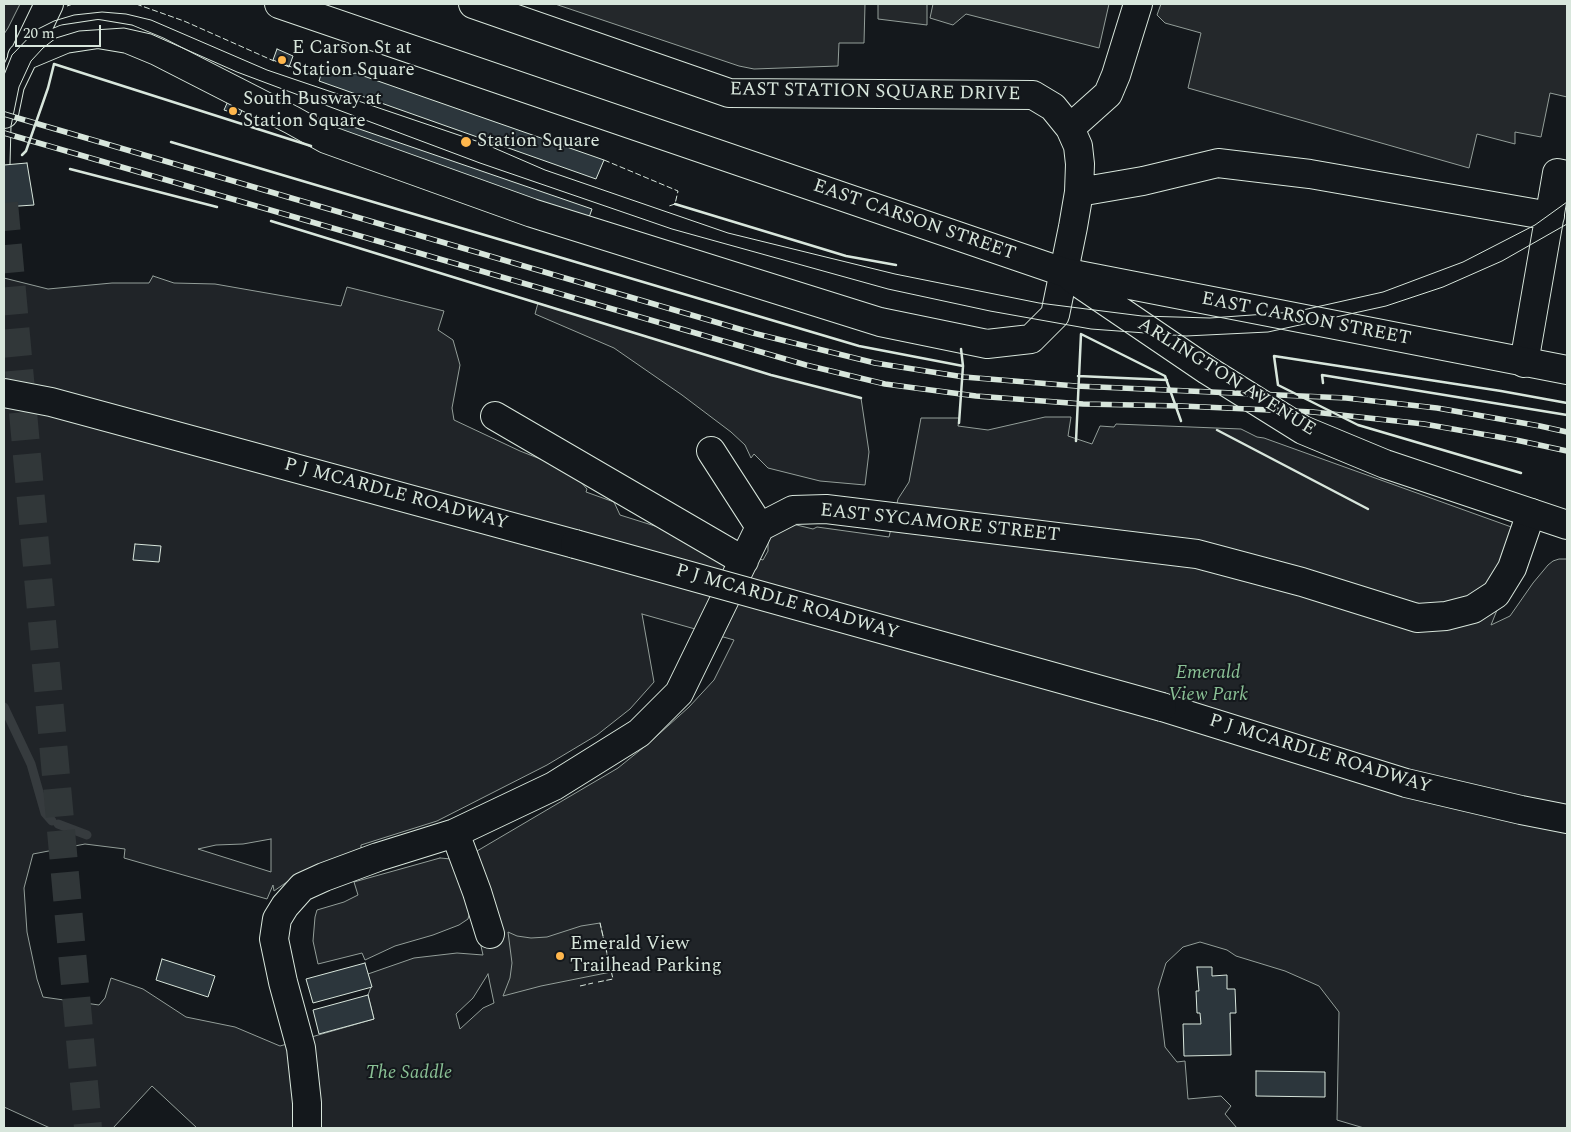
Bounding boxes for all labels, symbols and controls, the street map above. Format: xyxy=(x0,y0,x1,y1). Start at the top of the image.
scale bar xyxy=(18,15,104,47)
text: 20 m xyxy=(23,22,55,45)
place label: E Carson St at Station Square xyxy=(292,38,415,82)
marker: E Carson St at Station Square xyxy=(276,54,288,66)
street label: EAST STATION SQUARE DRIVE xyxy=(729,79,1021,107)
place label: South Busway at Station Square xyxy=(243,89,382,133)
marker: South Busway at Station Square xyxy=(227,105,239,117)
place label: Station Square xyxy=(477,131,600,153)
marker: Station Square xyxy=(459,135,473,149)
street label: EAST CARSON STREET xyxy=(810,176,1018,266)
street label: EAST CARSON STREET xyxy=(1199,288,1413,352)
street label: ARLINGTON AVENUE xyxy=(1133,314,1319,442)
street label: P J MCARDLE ROADWAY xyxy=(281,454,511,536)
street label: EAST SYCAMORE STREET xyxy=(819,500,1061,548)
street label: P J MCARDLE ROADWAY xyxy=(673,560,901,646)
park label: Emerald View Park xyxy=(1168,663,1248,707)
street label: P J MCARDLE ROADWAY xyxy=(1206,710,1434,800)
place label: Emerald View Trailhead Parking xyxy=(570,934,722,978)
marker: Emerald View Trailhead Parking xyxy=(554,950,566,962)
park label: The Saddle xyxy=(366,1063,452,1085)

